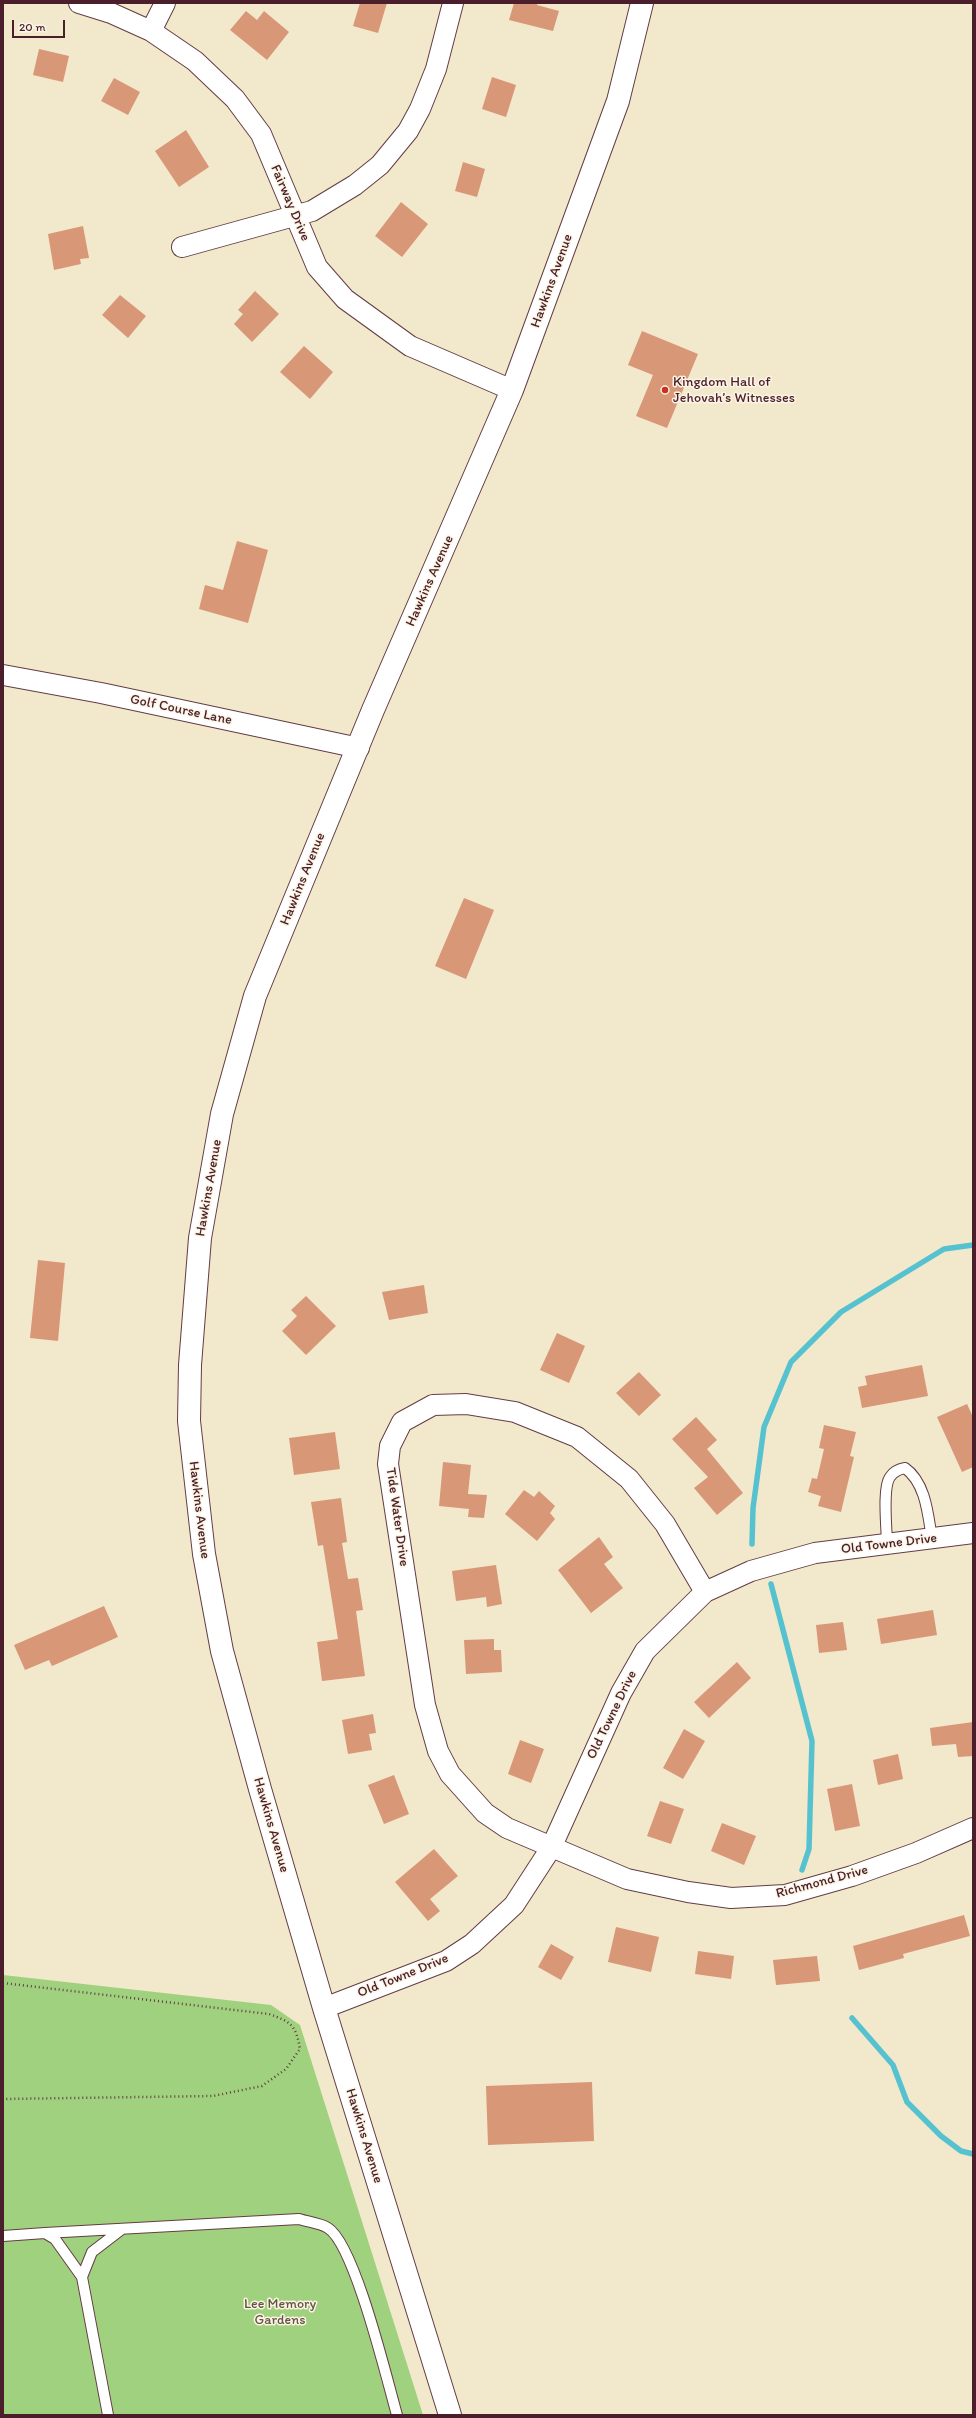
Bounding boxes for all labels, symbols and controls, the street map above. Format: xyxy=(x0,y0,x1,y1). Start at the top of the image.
scale bar xyxy=(14,12,67,38)
text: 20 m xyxy=(19,20,46,34)
street label: Fairway Drive xyxy=(266,162,314,244)
street label: Hawkins Avenue xyxy=(527,232,577,330)
place label: Kingdom Hall of Jehovah’s Witnesses xyxy=(673,374,795,406)
marker: Kingdom Hall of Jehovah’s Witnesses xyxy=(660,385,670,395)
street label: Hawkins Avenue xyxy=(402,533,458,629)
street label: Golf Course Lane xyxy=(129,691,233,729)
street label: Hawkins Avenue xyxy=(277,830,329,928)
street label: Hawkins Avenue xyxy=(192,1138,226,1238)
street label: Hawkins Avenue xyxy=(185,1460,213,1560)
street label: Tide Water Drive xyxy=(382,1467,412,1567)
street label: Old Towne Drive xyxy=(840,1530,938,1558)
street label: Old Towne Drive xyxy=(583,1668,641,1762)
street label: Hawkins Avenue xyxy=(249,1775,293,1875)
street label: Richmond Drive xyxy=(774,1862,870,1902)
street label: Old Towne Drive xyxy=(355,1950,451,2002)
street label: Hawkins Avenue xyxy=(342,2087,386,2185)
park label: Lee Memory Gardens xyxy=(244,2296,316,2328)

